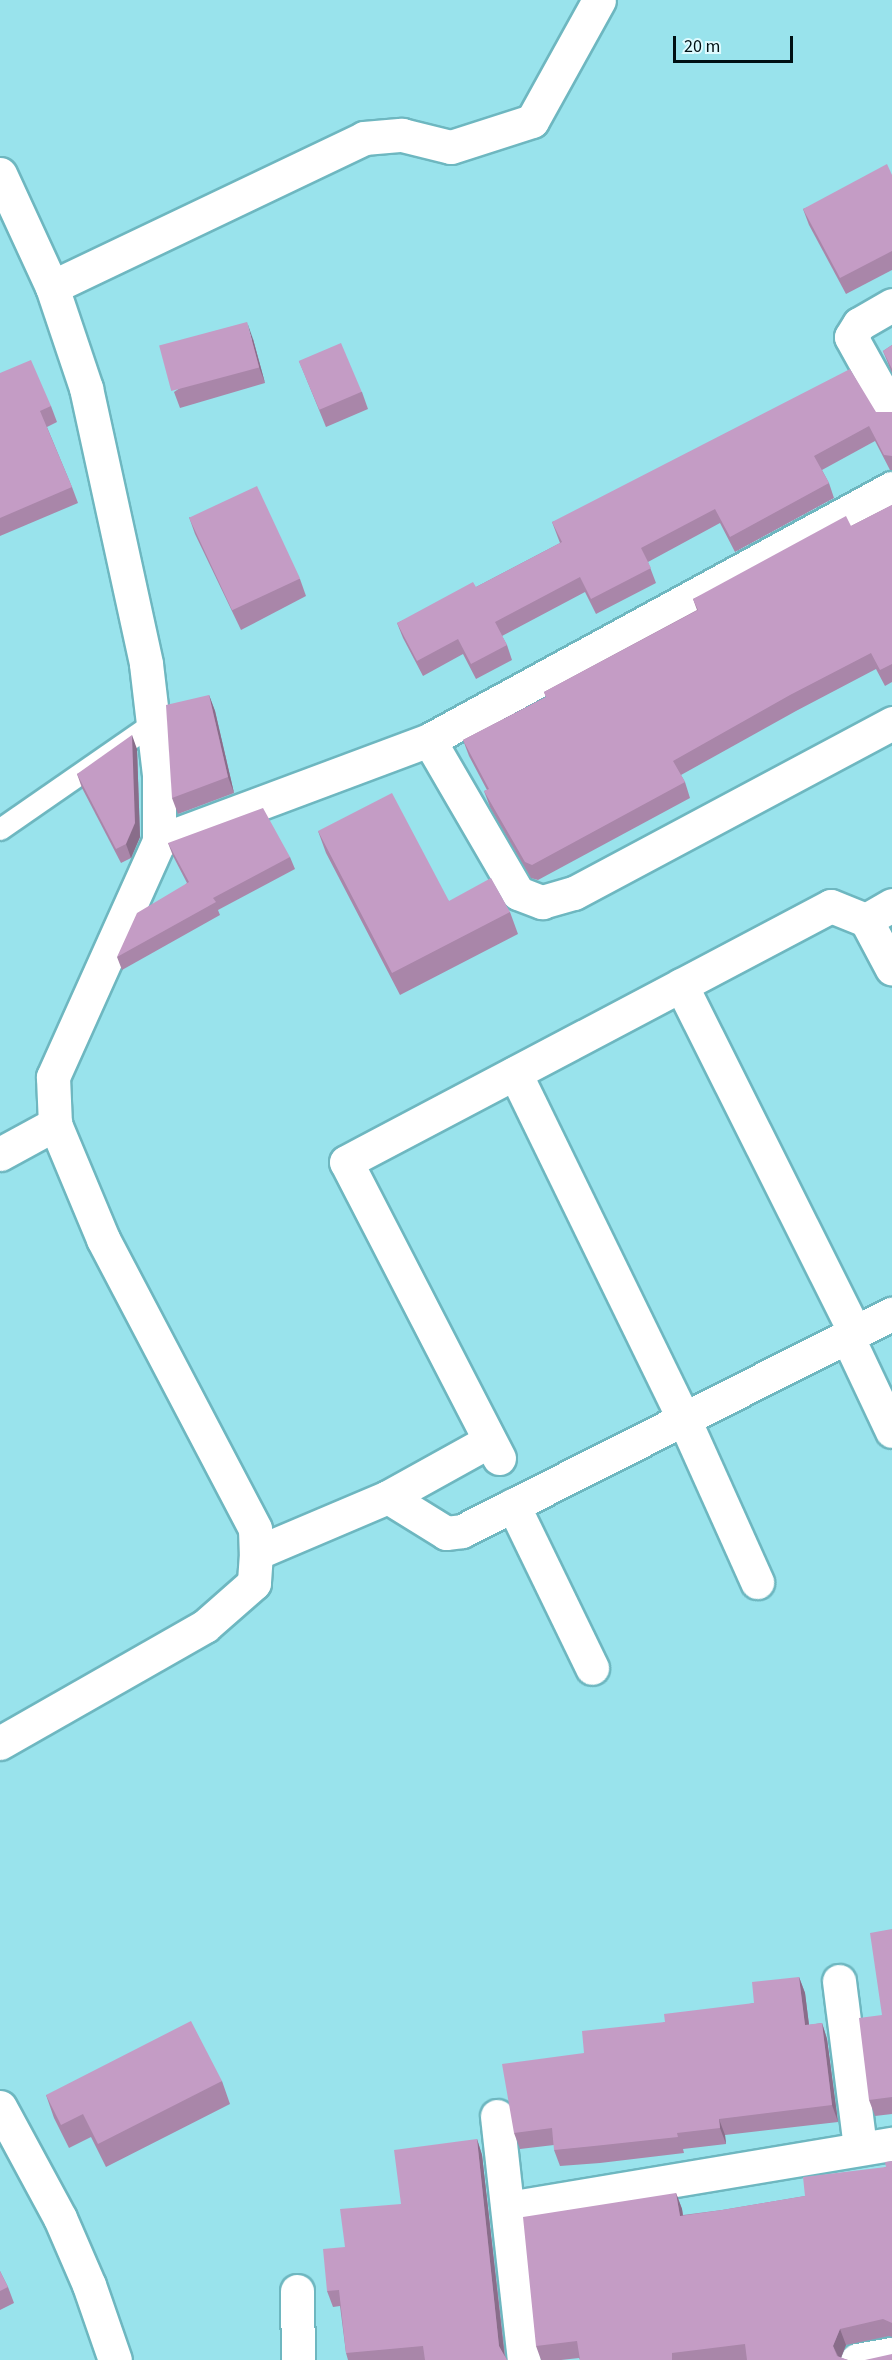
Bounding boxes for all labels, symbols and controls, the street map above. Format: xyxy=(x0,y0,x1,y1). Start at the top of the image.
scale bar xyxy=(676,24,796,62)
text: 20 m xyxy=(684,34,720,59)

